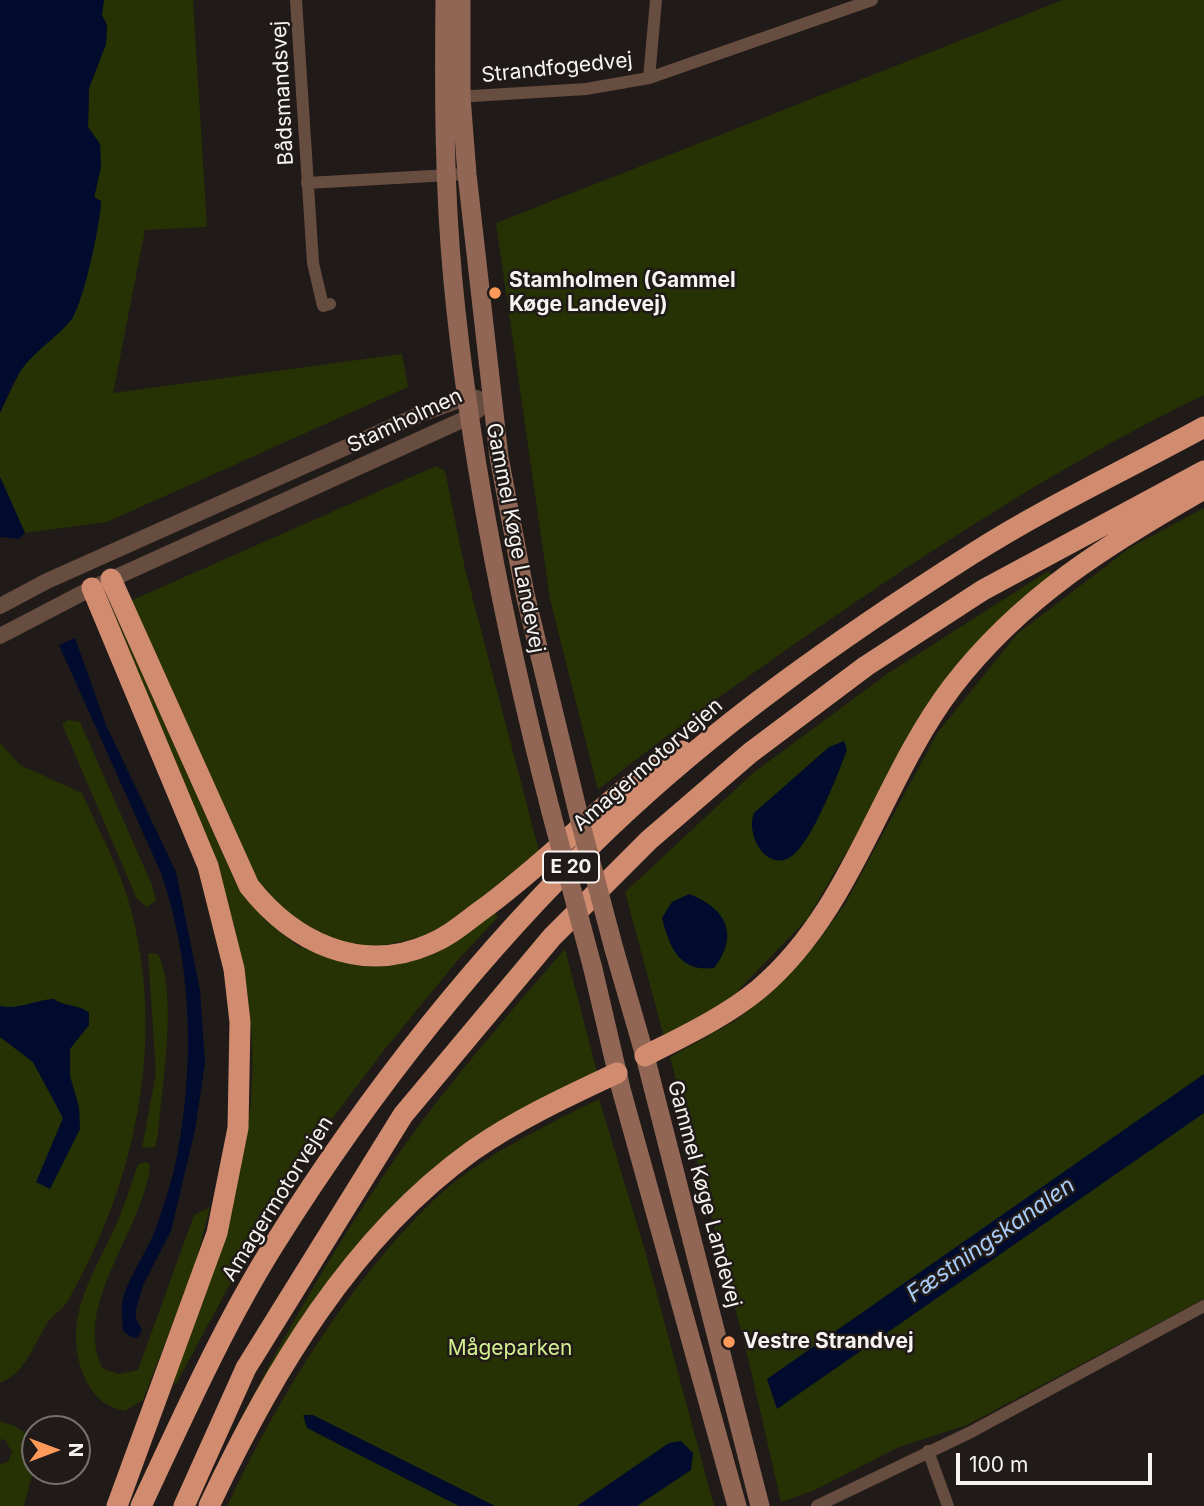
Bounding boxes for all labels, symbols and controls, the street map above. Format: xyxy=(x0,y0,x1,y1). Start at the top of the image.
street label: Bådsmandsvej xyxy=(267,20,299,166)
street label: Strandfogedvej xyxy=(480,48,634,88)
place label: Stamholmen (Gammel Køge Landevej) xyxy=(509,268,736,318)
marker: Stamholmen (Gammel Køge Landevej) xyxy=(487,285,503,301)
street label: Stamholmen xyxy=(344,383,466,459)
street label: Gammel Køge Landevej xyxy=(480,421,550,655)
street label: Amagermotorvejen xyxy=(568,693,728,837)
road number: E 20 xyxy=(543,852,599,882)
street label: Gammel Køge Landevej xyxy=(662,1078,746,1310)
street label: Amagermotorvejen xyxy=(217,1112,339,1286)
water label: Fæstningskanalen xyxy=(902,1172,1080,1308)
place label: Vestre Strandvej xyxy=(743,1329,914,1355)
marker: Vestre Strandvej xyxy=(721,1334,737,1350)
park label: Mågeparken xyxy=(448,1336,572,1362)
north arrow xyxy=(21,1415,91,1485)
scale bar xyxy=(959,1440,1155,1484)
text: N xyxy=(64,1443,87,1457)
text: 100 m xyxy=(969,1452,1028,1477)

